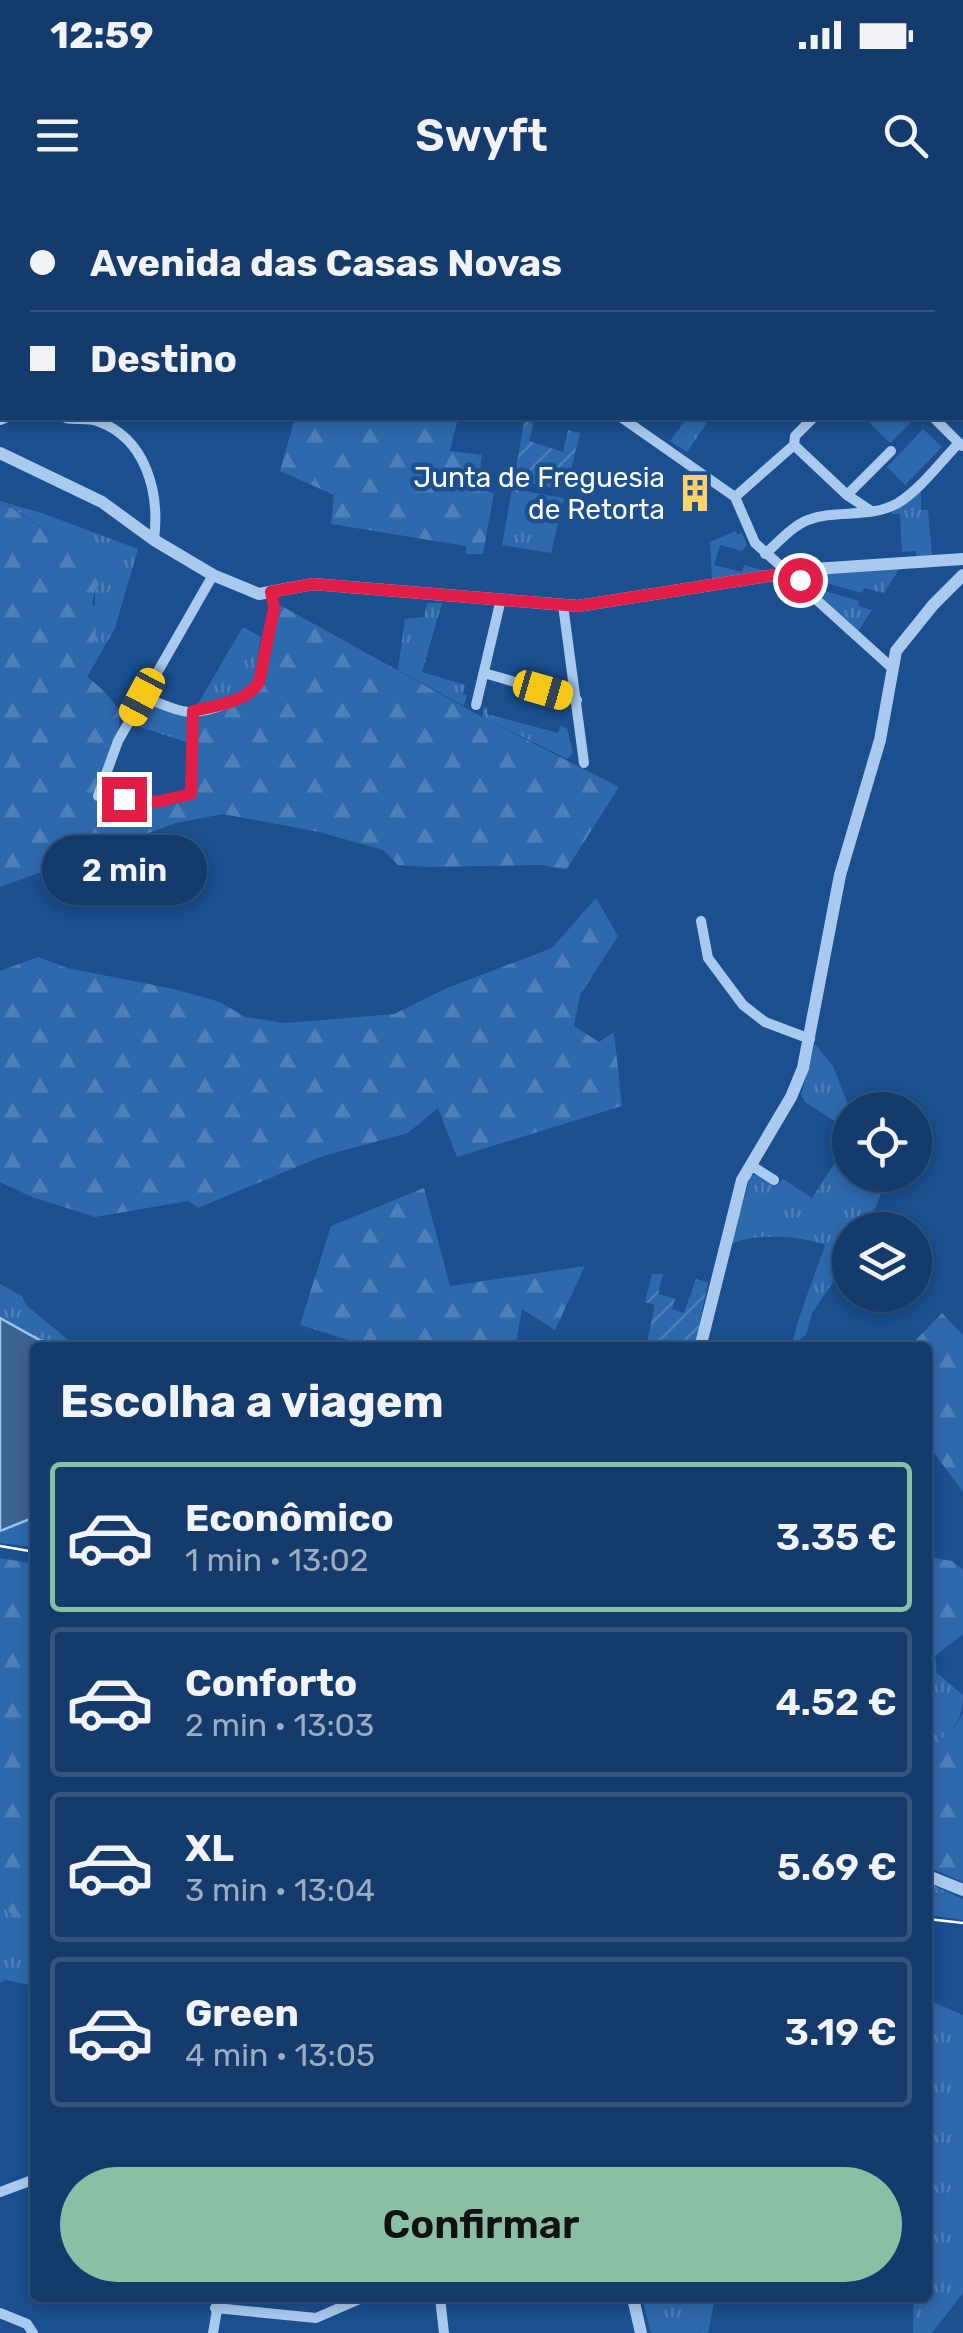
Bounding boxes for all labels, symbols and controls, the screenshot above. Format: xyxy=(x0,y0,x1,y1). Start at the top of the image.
text: 12:59 xyxy=(50,12,154,58)
icon: menu xyxy=(30,108,85,163)
icon: search xyxy=(878,108,933,163)
text: Swyft xyxy=(415,109,548,162)
text: Avenida das Casas Novas xyxy=(90,240,562,286)
text: Destino xyxy=(90,336,237,382)
place label: Junta de Freguesia de Retorta xyxy=(414,461,665,526)
building icon: Junta de Freguesia de Retorta xyxy=(674,472,716,514)
route start xyxy=(778,558,823,603)
car xyxy=(115,663,169,731)
car xyxy=(510,667,576,713)
route end xyxy=(102,777,147,822)
callout: 2 min xyxy=(42,834,206,904)
text: 2 min xyxy=(82,851,167,889)
map controls xyxy=(832,1092,932,1312)
button: locate xyxy=(832,1092,932,1192)
button: layers xyxy=(832,1212,932,1312)
text: Escolha a viagem xyxy=(60,1375,444,1428)
icon: car xyxy=(65,1492,155,1582)
text: Econômico xyxy=(185,1495,394,1541)
text: 3.35 € xyxy=(776,1514,897,1560)
text: 1 min · 13:02 xyxy=(185,1541,369,1579)
icon: car xyxy=(65,1657,155,1747)
text: Conforto xyxy=(185,1660,357,1706)
text: 4.52 € xyxy=(776,1679,897,1725)
text: 2 min · 13:03 xyxy=(185,1706,374,1744)
icon: car xyxy=(65,1822,155,1912)
text: XL xyxy=(185,1825,234,1871)
text: 5.69 € xyxy=(777,1844,897,1890)
text: 3 min · 13:04 xyxy=(185,1871,375,1909)
icon: car xyxy=(65,1987,155,2077)
text: Green xyxy=(185,1990,299,2036)
text: 3.19 € xyxy=(785,2009,897,2055)
text: 4 min · 13:05 xyxy=(185,2036,375,2074)
button: Confirmar xyxy=(60,2167,902,2282)

